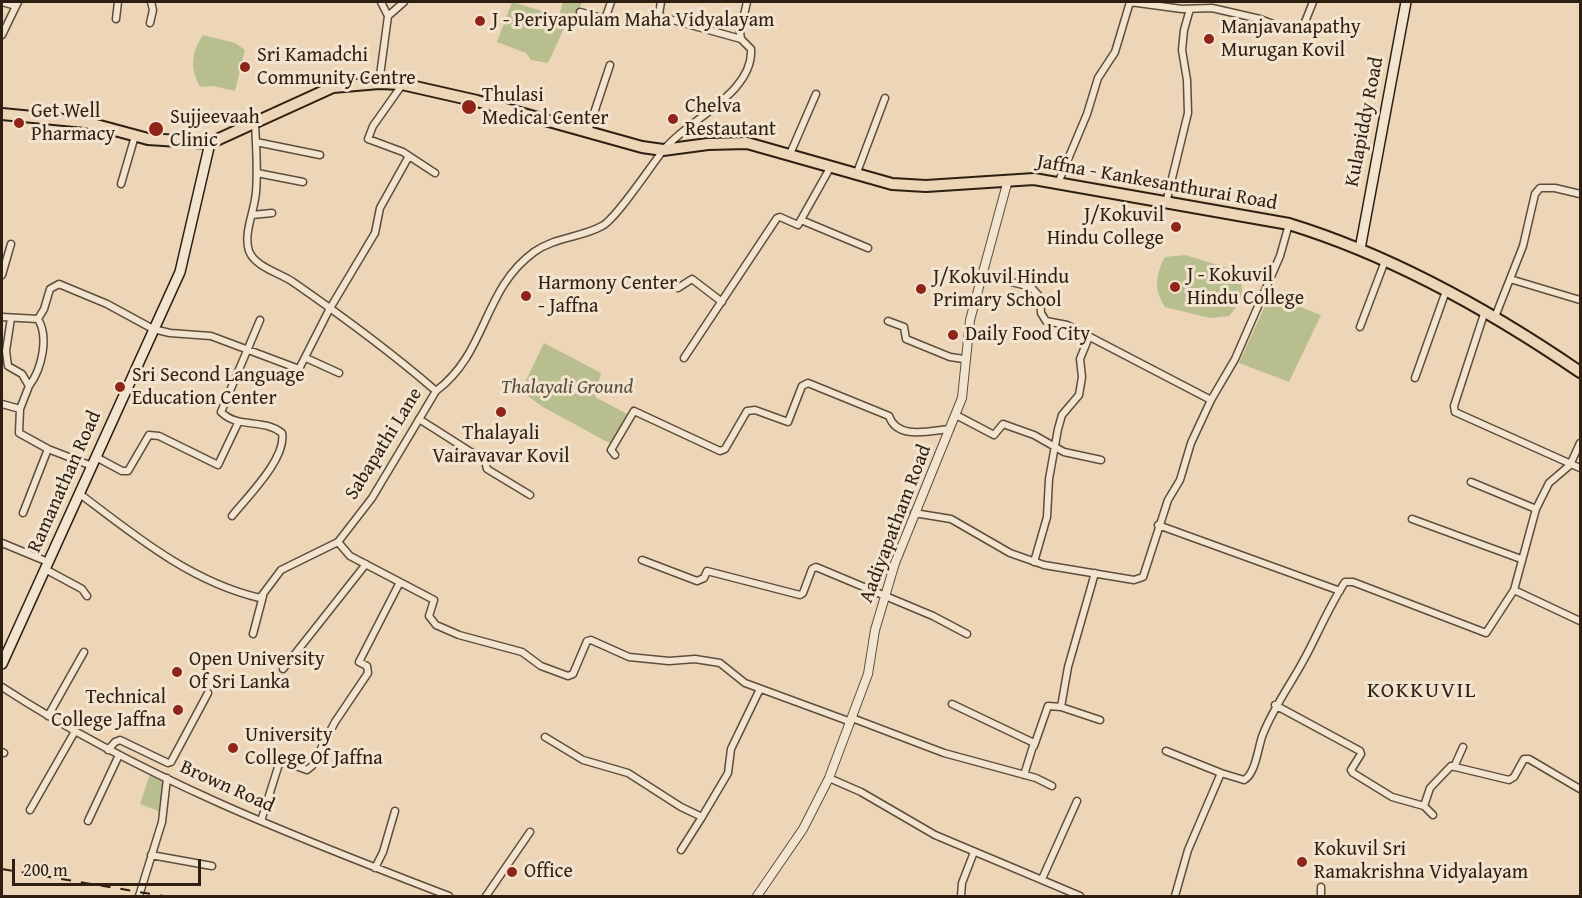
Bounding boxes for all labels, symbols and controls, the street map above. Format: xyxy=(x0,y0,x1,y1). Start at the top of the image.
place label: J - Periyapulam Maha Vidyalayam xyxy=(492,9,774,33)
marker: J - Periyapulam Maha Vidyalayam xyxy=(473,14,487,28)
place label: Manjavanapathy Murugan Kovil xyxy=(1221,16,1361,63)
marker: Manjavanapathy Murugan Kovil xyxy=(1202,32,1216,46)
place label: Sri Kamadchi Community Centre xyxy=(257,44,416,91)
street label: Kulapiddy Road xyxy=(1341,55,1389,189)
marker: Sri Kamadchi Community Centre xyxy=(238,60,252,74)
place label: Thulasi Medical Center xyxy=(482,84,609,131)
place label: Chelva Restautant xyxy=(685,95,776,142)
marker: Thulasi Medical Center xyxy=(460,98,478,116)
place label: Get Well Pharmacy xyxy=(31,100,115,147)
place label: Sujjeevaah Clinic xyxy=(170,106,260,153)
marker: Chelva Restautant xyxy=(666,112,680,126)
marker: Get Well Pharmacy xyxy=(12,116,26,130)
marker: Sujjeevaah Clinic xyxy=(147,120,165,138)
street label: Jaffna - Kankesanthurai Road xyxy=(1035,150,1279,216)
place label: J/Kokuvil Hindu College xyxy=(1047,204,1164,251)
marker: J/Kokuvil Hindu College xyxy=(1169,220,1183,234)
place label: J - Kokuvil Hindu College xyxy=(1187,264,1304,311)
place label: J/Kokuvil Hindu Primary School xyxy=(933,266,1069,313)
place label: Harmony Center - Jaffna xyxy=(538,272,677,319)
marker: J - Kokuvil Hindu College xyxy=(1168,280,1182,294)
marker: J/Kokuvil Hindu Primary School xyxy=(914,282,928,296)
marker: Harmony Center - Jaffna xyxy=(519,289,533,303)
place label: Daily Food City xyxy=(965,323,1090,347)
marker: Daily Food City xyxy=(946,328,960,342)
place label: Sri Second Language Education Center xyxy=(132,364,305,411)
park label: Thalayali Ground xyxy=(501,376,633,400)
marker: Sri Second Language Education Center xyxy=(113,380,127,394)
street label: Sabapathi Lane xyxy=(340,384,428,504)
marker: Thalayali Vairavavar Kovil xyxy=(494,405,508,419)
street label: Ramanathan Road xyxy=(23,407,107,557)
place label: Thalayali Vairavavar Kovil xyxy=(432,422,570,469)
street label: Aadiyapatham Road xyxy=(855,441,937,607)
place label: Open University Of Sri Lanka xyxy=(189,648,325,695)
marker: Open University Of Sri Lanka xyxy=(170,665,184,679)
district label: KOKKUVIL xyxy=(1367,678,1477,704)
place label: Technical College Jaffna xyxy=(51,686,166,733)
marker: Technical College Jaffna xyxy=(171,703,185,717)
place label: University College Of Jaffna xyxy=(245,724,383,771)
marker: University College Of Jaffna xyxy=(226,741,240,755)
street label: Brown Road xyxy=(176,756,278,818)
place label: Kokuvil Sri Ramakrishna Vidyalayam xyxy=(1314,838,1528,885)
scale bar xyxy=(15,847,204,885)
marker: Kokuvil Sri Ramakrishna Vidyalayam xyxy=(1295,855,1309,869)
text: 200 m xyxy=(23,856,68,883)
place label: Office xyxy=(524,860,573,884)
marker: Office xyxy=(505,865,519,879)

